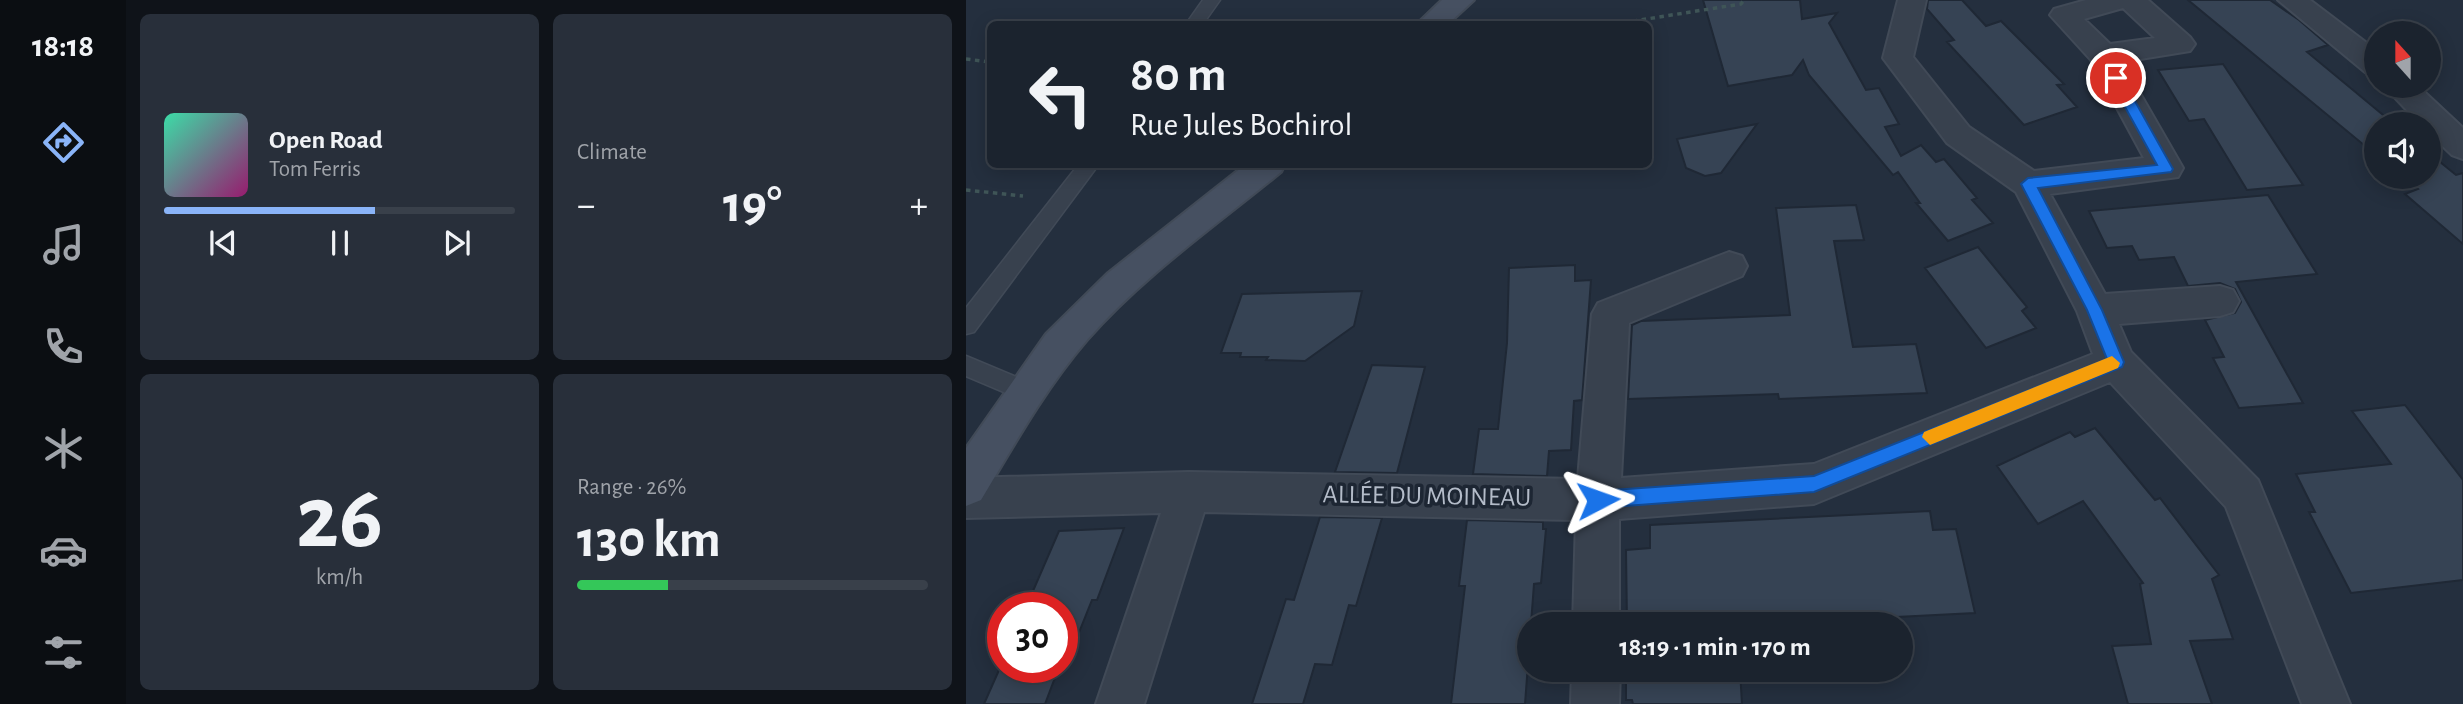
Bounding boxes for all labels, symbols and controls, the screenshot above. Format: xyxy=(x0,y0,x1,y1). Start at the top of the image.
north arrow xyxy=(2364,21,2441,98)
map controls xyxy=(2364,21,2441,189)
text: 18:18 xyxy=(32,30,94,62)
pin xyxy=(2086,48,2146,108)
icon: left xyxy=(1015,49,1106,140)
text: 80 m xyxy=(1130,51,1227,100)
icon: arrive xyxy=(2097,59,2135,97)
text: Rue Jules Bochirol xyxy=(1130,109,1352,141)
button: sound xyxy=(2364,112,2441,189)
icon: directions xyxy=(39,118,88,167)
text: Open Road xyxy=(269,127,383,153)
text: Climate xyxy=(577,141,647,164)
text: Tom Ferris xyxy=(269,158,361,181)
text: 19° xyxy=(723,179,782,231)
text: − xyxy=(577,187,595,225)
text: + xyxy=(910,187,928,225)
icon: music xyxy=(39,220,88,269)
icon: previous xyxy=(204,224,242,262)
icon: pause xyxy=(321,224,359,262)
icon: next xyxy=(438,224,476,262)
icon: phone xyxy=(39,322,88,371)
icon: climate xyxy=(39,424,88,473)
position arrow xyxy=(1561,463,1635,537)
text: 26 xyxy=(296,473,383,564)
text: Range · 26% xyxy=(577,476,686,499)
street label: ALLÉE DU MOINEAU xyxy=(1323,479,1532,511)
text: 130 km xyxy=(577,514,721,566)
icon: car xyxy=(39,526,88,575)
text: km/h xyxy=(316,566,363,589)
speed limit sign: 30 xyxy=(987,592,1078,683)
icon: filters xyxy=(39,628,88,677)
text: 18:19 · 1 min · 170 m xyxy=(1619,634,1811,660)

